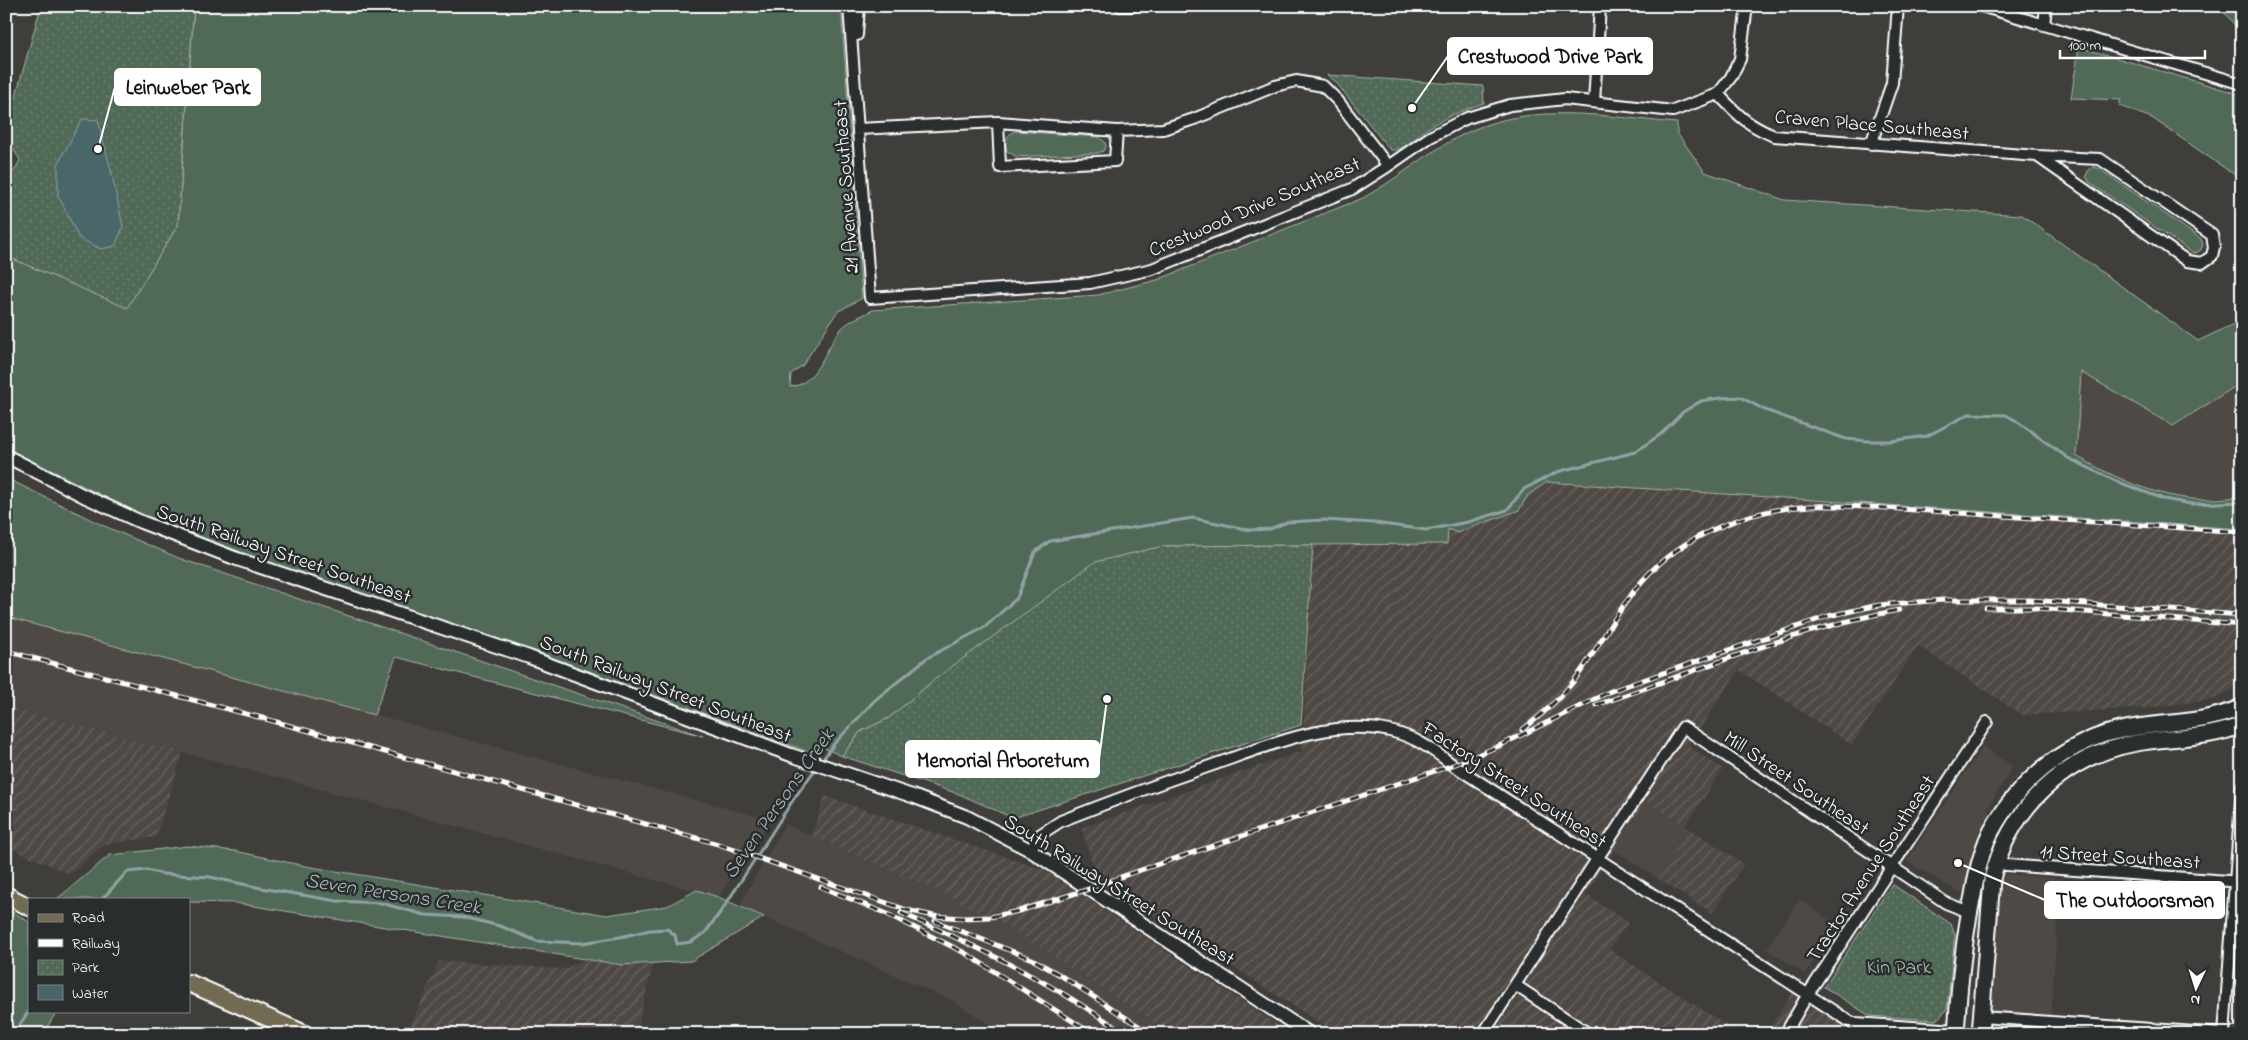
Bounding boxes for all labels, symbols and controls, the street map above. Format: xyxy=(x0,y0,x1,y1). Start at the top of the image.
scale bar xyxy=(2060,28,2206,60)
text: 100 m xyxy=(2068,35,2101,57)
callout: Crestwood Drive Park xyxy=(1448,38,1652,74)
text: Crestwood Drive Park xyxy=(1458,43,1643,73)
callout: Leinweber Park xyxy=(115,69,260,105)
text: Leinweber Park xyxy=(126,74,251,104)
street label: 21 Avenue Southeast xyxy=(827,99,868,274)
street label: Craven Place Southeast xyxy=(1773,104,1970,149)
street label: Crestwood Drive Southeast xyxy=(1145,150,1365,266)
street label: South Railway Street Southeast xyxy=(152,498,415,613)
street label: South Railway Street Southeast xyxy=(535,629,795,752)
street label: Factory Street Southeast xyxy=(1415,715,1612,857)
water label: Seven Persons Creek xyxy=(716,722,843,885)
street label: Mill Street Southeast xyxy=(1717,724,1875,844)
callout: Memorial Arboretum xyxy=(906,741,1099,777)
text: Memorial Arboretum xyxy=(917,747,1089,777)
street label: Tractor Avenue Southeast xyxy=(1801,770,1944,969)
street label: South Railway Street Southeast xyxy=(998,808,1240,974)
street label: 11 Street Southeast xyxy=(2039,838,2201,879)
water label: Seven Persons Creek xyxy=(303,866,483,924)
callout: The Outdoorsman xyxy=(2045,882,2224,918)
text: The Outdoorsman xyxy=(2056,887,2214,917)
legend xyxy=(28,898,190,1012)
text: Road xyxy=(72,907,105,929)
text: Railway xyxy=(72,933,120,956)
park label: Kin Park xyxy=(1867,954,1931,983)
text: Park xyxy=(72,957,100,979)
north arrow xyxy=(2170,962,2220,1012)
text: Water xyxy=(72,983,108,1005)
text: N xyxy=(2190,989,2201,1010)

